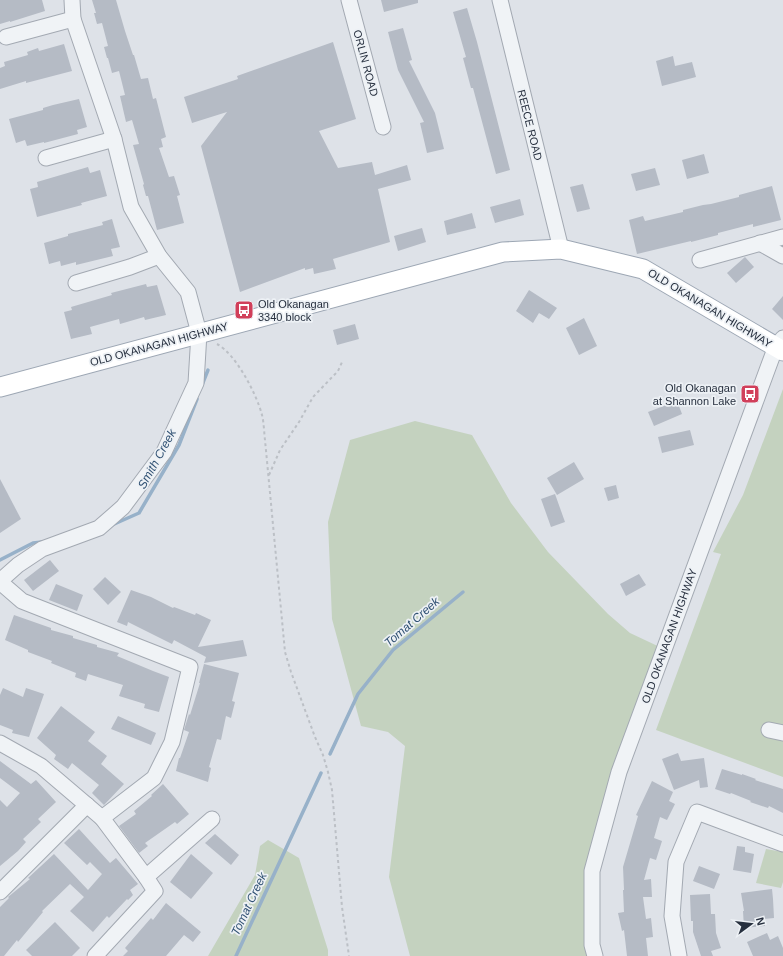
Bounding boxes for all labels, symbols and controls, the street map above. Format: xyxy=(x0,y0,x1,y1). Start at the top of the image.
street label: ORLIN ROAD xyxy=(351,28,381,98)
street label: REECE ROAD xyxy=(515,88,545,162)
street label: OLD OKANAGAN HIGHWAY xyxy=(646,266,775,350)
place label: Old Okanagan 3340 block xyxy=(258,298,329,323)
bus stop icon: Old Okanagan 3340 block xyxy=(233,299,255,321)
street label: OLD OKANAGAN HIGHWAY xyxy=(89,320,230,368)
place label: Old Okanagan at Shannon Lake xyxy=(653,382,736,407)
bus stop icon: Old Okanagan at Shannon Lake xyxy=(739,383,761,405)
water label: Smith Creek xyxy=(135,426,180,491)
street label: OLD OKANAGAN HIGHWAY xyxy=(639,566,699,705)
water label: Tomat Creek xyxy=(382,594,443,650)
water label: Tomat Creek xyxy=(228,869,270,938)
north arrow xyxy=(731,904,771,944)
text: N xyxy=(754,916,767,927)

